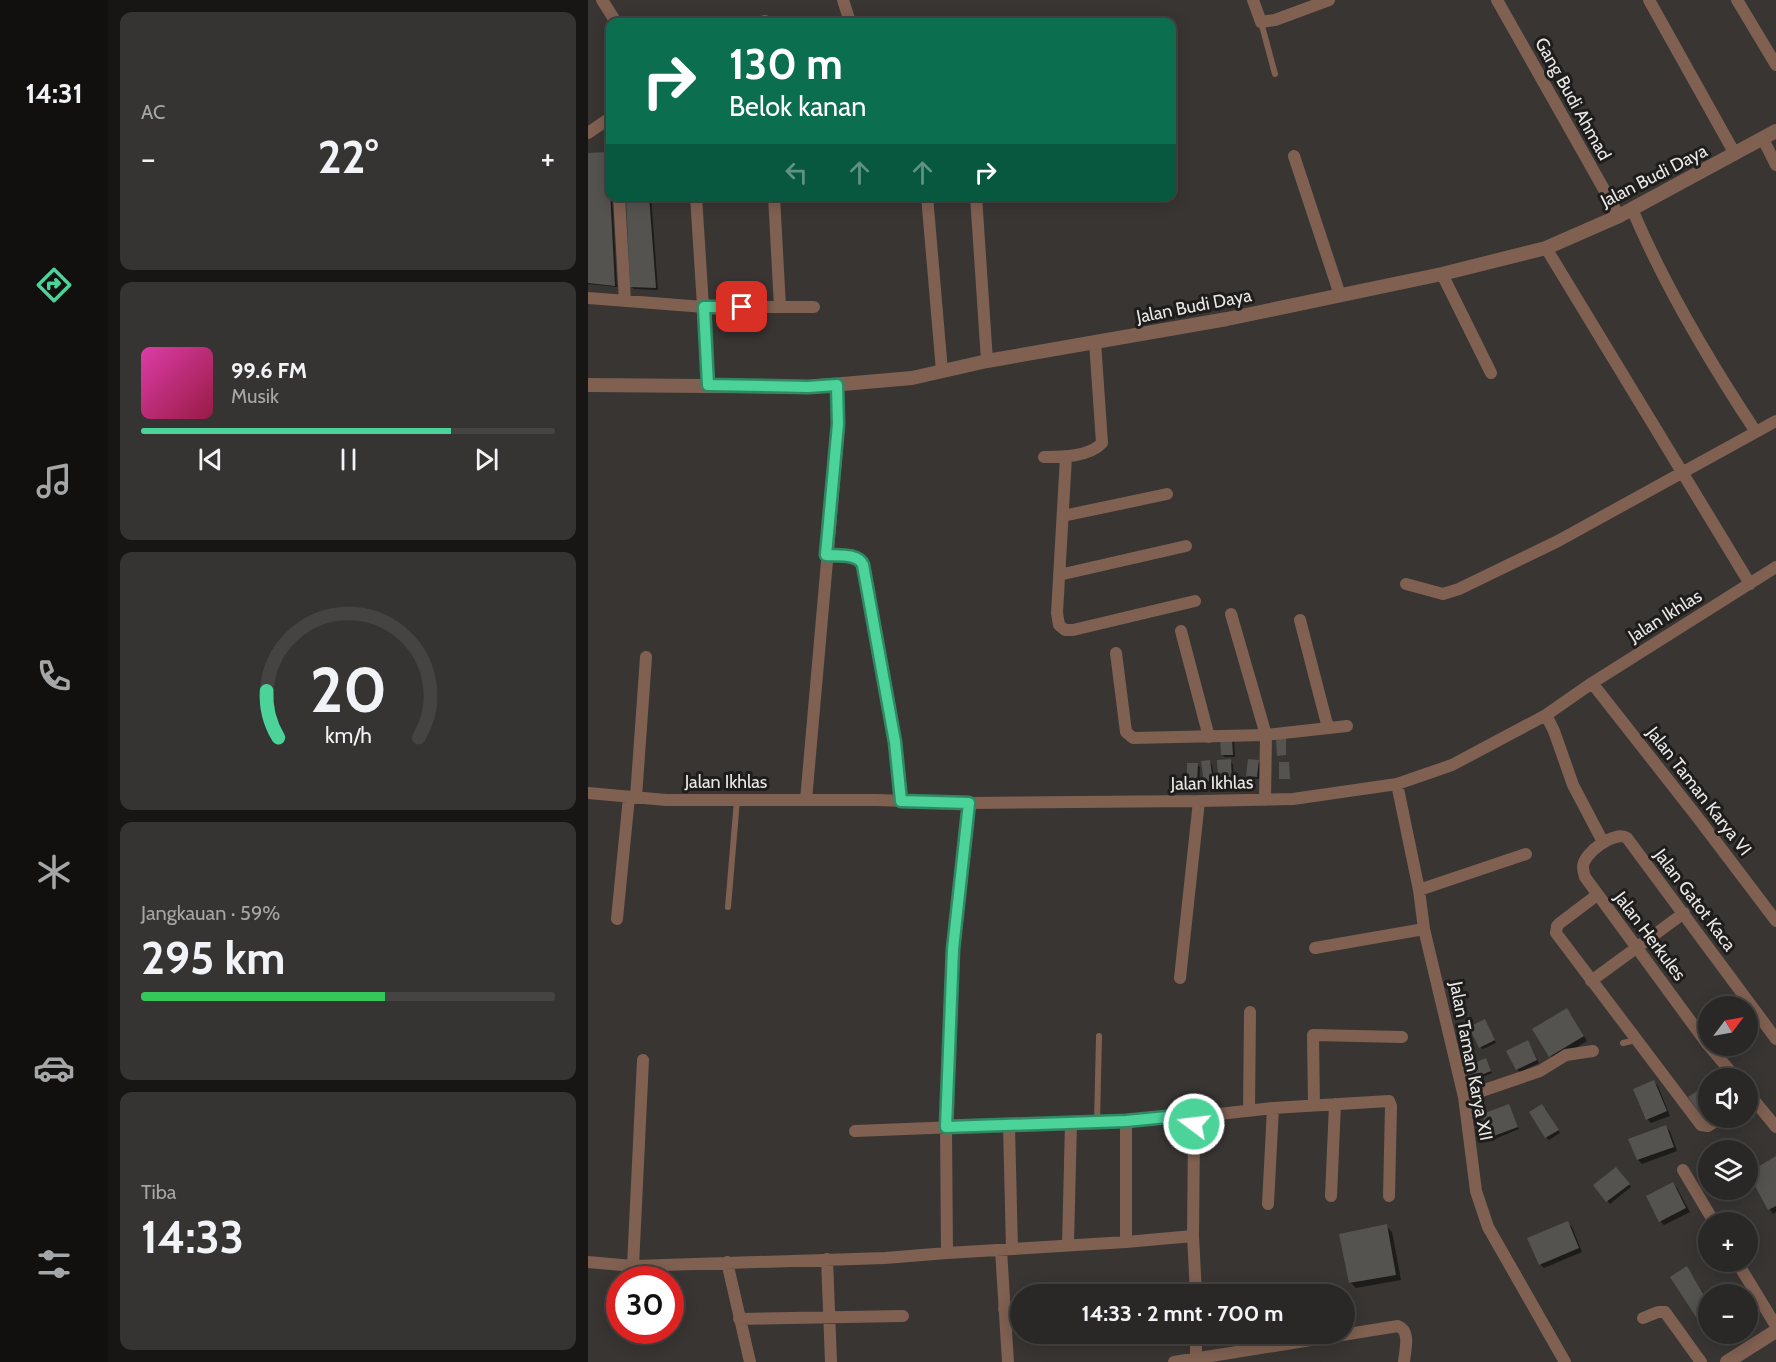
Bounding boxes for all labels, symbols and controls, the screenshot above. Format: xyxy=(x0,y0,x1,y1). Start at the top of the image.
street label: Gang Budi Ahmad xyxy=(1530,34,1616,164)
text: 130 m xyxy=(729,38,843,90)
icon: right xyxy=(630,42,708,120)
text: 14:31 xyxy=(25,77,83,110)
text: Belok kanan xyxy=(729,90,866,123)
text: AC xyxy=(141,100,165,124)
text: 22° xyxy=(318,130,378,184)
text: − xyxy=(141,138,156,178)
text: + xyxy=(540,138,555,178)
street label: Jalan Budi Daya xyxy=(1596,140,1711,213)
icon: left xyxy=(780,156,813,189)
icon: ahead xyxy=(843,156,876,189)
icon: ahead xyxy=(906,156,939,189)
icon: right xyxy=(969,156,1002,189)
icon: directions xyxy=(33,264,75,306)
pin xyxy=(716,281,767,332)
street label: Jalan Budi Daya xyxy=(1134,284,1254,328)
icon: arrive xyxy=(725,290,758,323)
text: 99.6 FM xyxy=(231,357,307,384)
text: Musik xyxy=(231,384,279,408)
icon: previous xyxy=(194,443,227,476)
icon: pause xyxy=(332,443,365,476)
icon: next xyxy=(470,443,503,476)
icon: music xyxy=(33,460,75,502)
street label: Jalan Ikhlas xyxy=(1623,585,1706,648)
text: 20 xyxy=(309,652,387,728)
icon: phone xyxy=(33,655,75,697)
street label: Jalan Taman Karya VI xyxy=(1641,721,1756,860)
text: km/h xyxy=(325,722,371,748)
street label: Jalan Ikhlas xyxy=(684,771,767,793)
street label: Jalan Ikhlas xyxy=(1169,771,1254,795)
street label: Jalan Gatot Kaca xyxy=(1649,844,1741,956)
icon: climate xyxy=(33,851,75,893)
street label: Jalan Herkules xyxy=(1609,886,1691,985)
text: Jangkauan · 59% xyxy=(141,901,280,925)
text: 295 km xyxy=(141,931,285,985)
street label: Jalan Taman Karya XII xyxy=(1445,979,1497,1143)
north arrow xyxy=(1698,996,1758,1056)
map controls xyxy=(1698,996,1758,1344)
icon: car xyxy=(33,1047,75,1089)
button: sound xyxy=(1698,1068,1758,1128)
position arrow xyxy=(1162,1092,1226,1156)
button: layers xyxy=(1698,1140,1758,1200)
text: Tiba xyxy=(141,1180,176,1204)
text: 14:33 xyxy=(141,1210,244,1264)
button: + xyxy=(1698,1212,1758,1272)
icon: filters xyxy=(33,1243,75,1285)
speed limit sign: 30 xyxy=(606,1266,684,1344)
button: − xyxy=(1698,1284,1758,1344)
text: 14:33 · 2 mnt · 700 m xyxy=(1082,1300,1283,1327)

